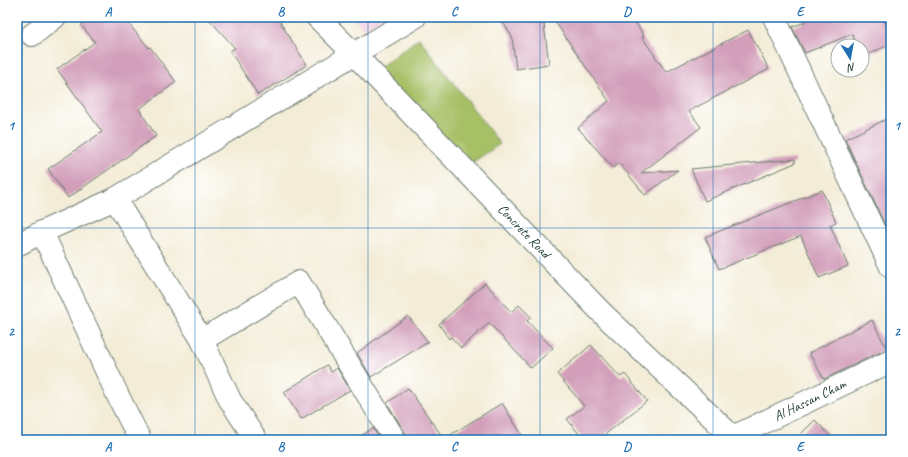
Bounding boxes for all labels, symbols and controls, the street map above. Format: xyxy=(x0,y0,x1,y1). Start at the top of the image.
text: A xyxy=(105,4,113,20)
text: B xyxy=(278,4,286,20)
text: C xyxy=(451,4,459,20)
text: D xyxy=(623,4,632,20)
text: E xyxy=(797,4,806,20)
north arrow xyxy=(830,38,870,78)
text: N xyxy=(845,60,857,76)
text: 1 xyxy=(8,118,16,134)
text: 1 xyxy=(894,118,902,134)
street label: Concrete Road xyxy=(494,201,556,263)
text: 2 xyxy=(8,324,15,340)
text: 2 xyxy=(894,324,901,340)
street label: Al Hassan Cham xyxy=(771,375,850,425)
text: A xyxy=(105,439,113,455)
text: B xyxy=(278,439,286,455)
text: C xyxy=(451,439,459,455)
text: D xyxy=(623,439,632,455)
text: E xyxy=(797,439,806,455)

